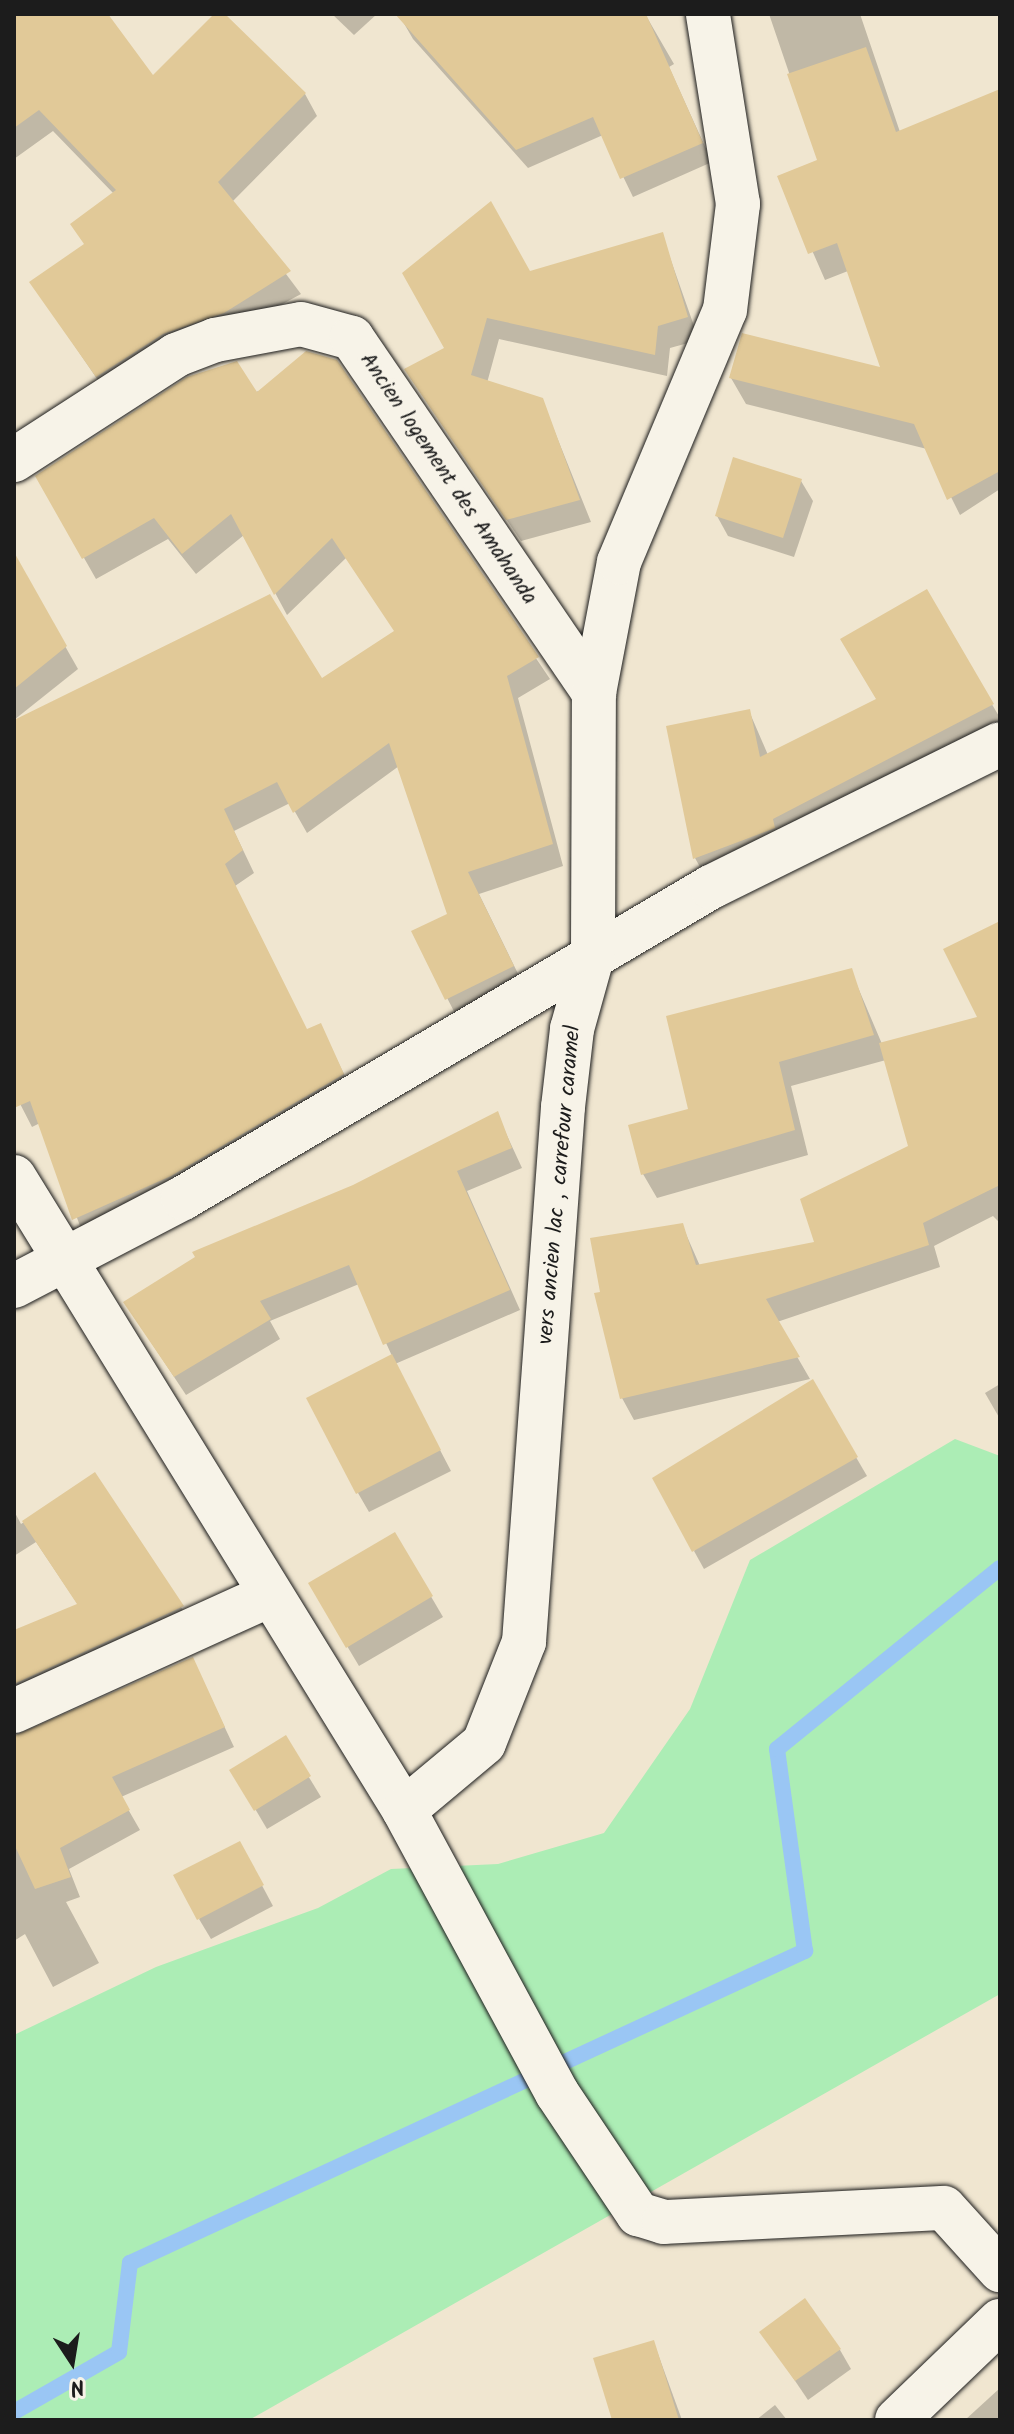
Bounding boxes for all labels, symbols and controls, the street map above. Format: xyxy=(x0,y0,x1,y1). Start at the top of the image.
street label: Ancien logement des Amahanda xyxy=(354,348,542,610)
street label: vers ancien lac , carrefour caramel xyxy=(533,1024,587,1346)
north arrow xyxy=(32,2322,112,2402)
text: N xyxy=(67,2367,88,2405)

